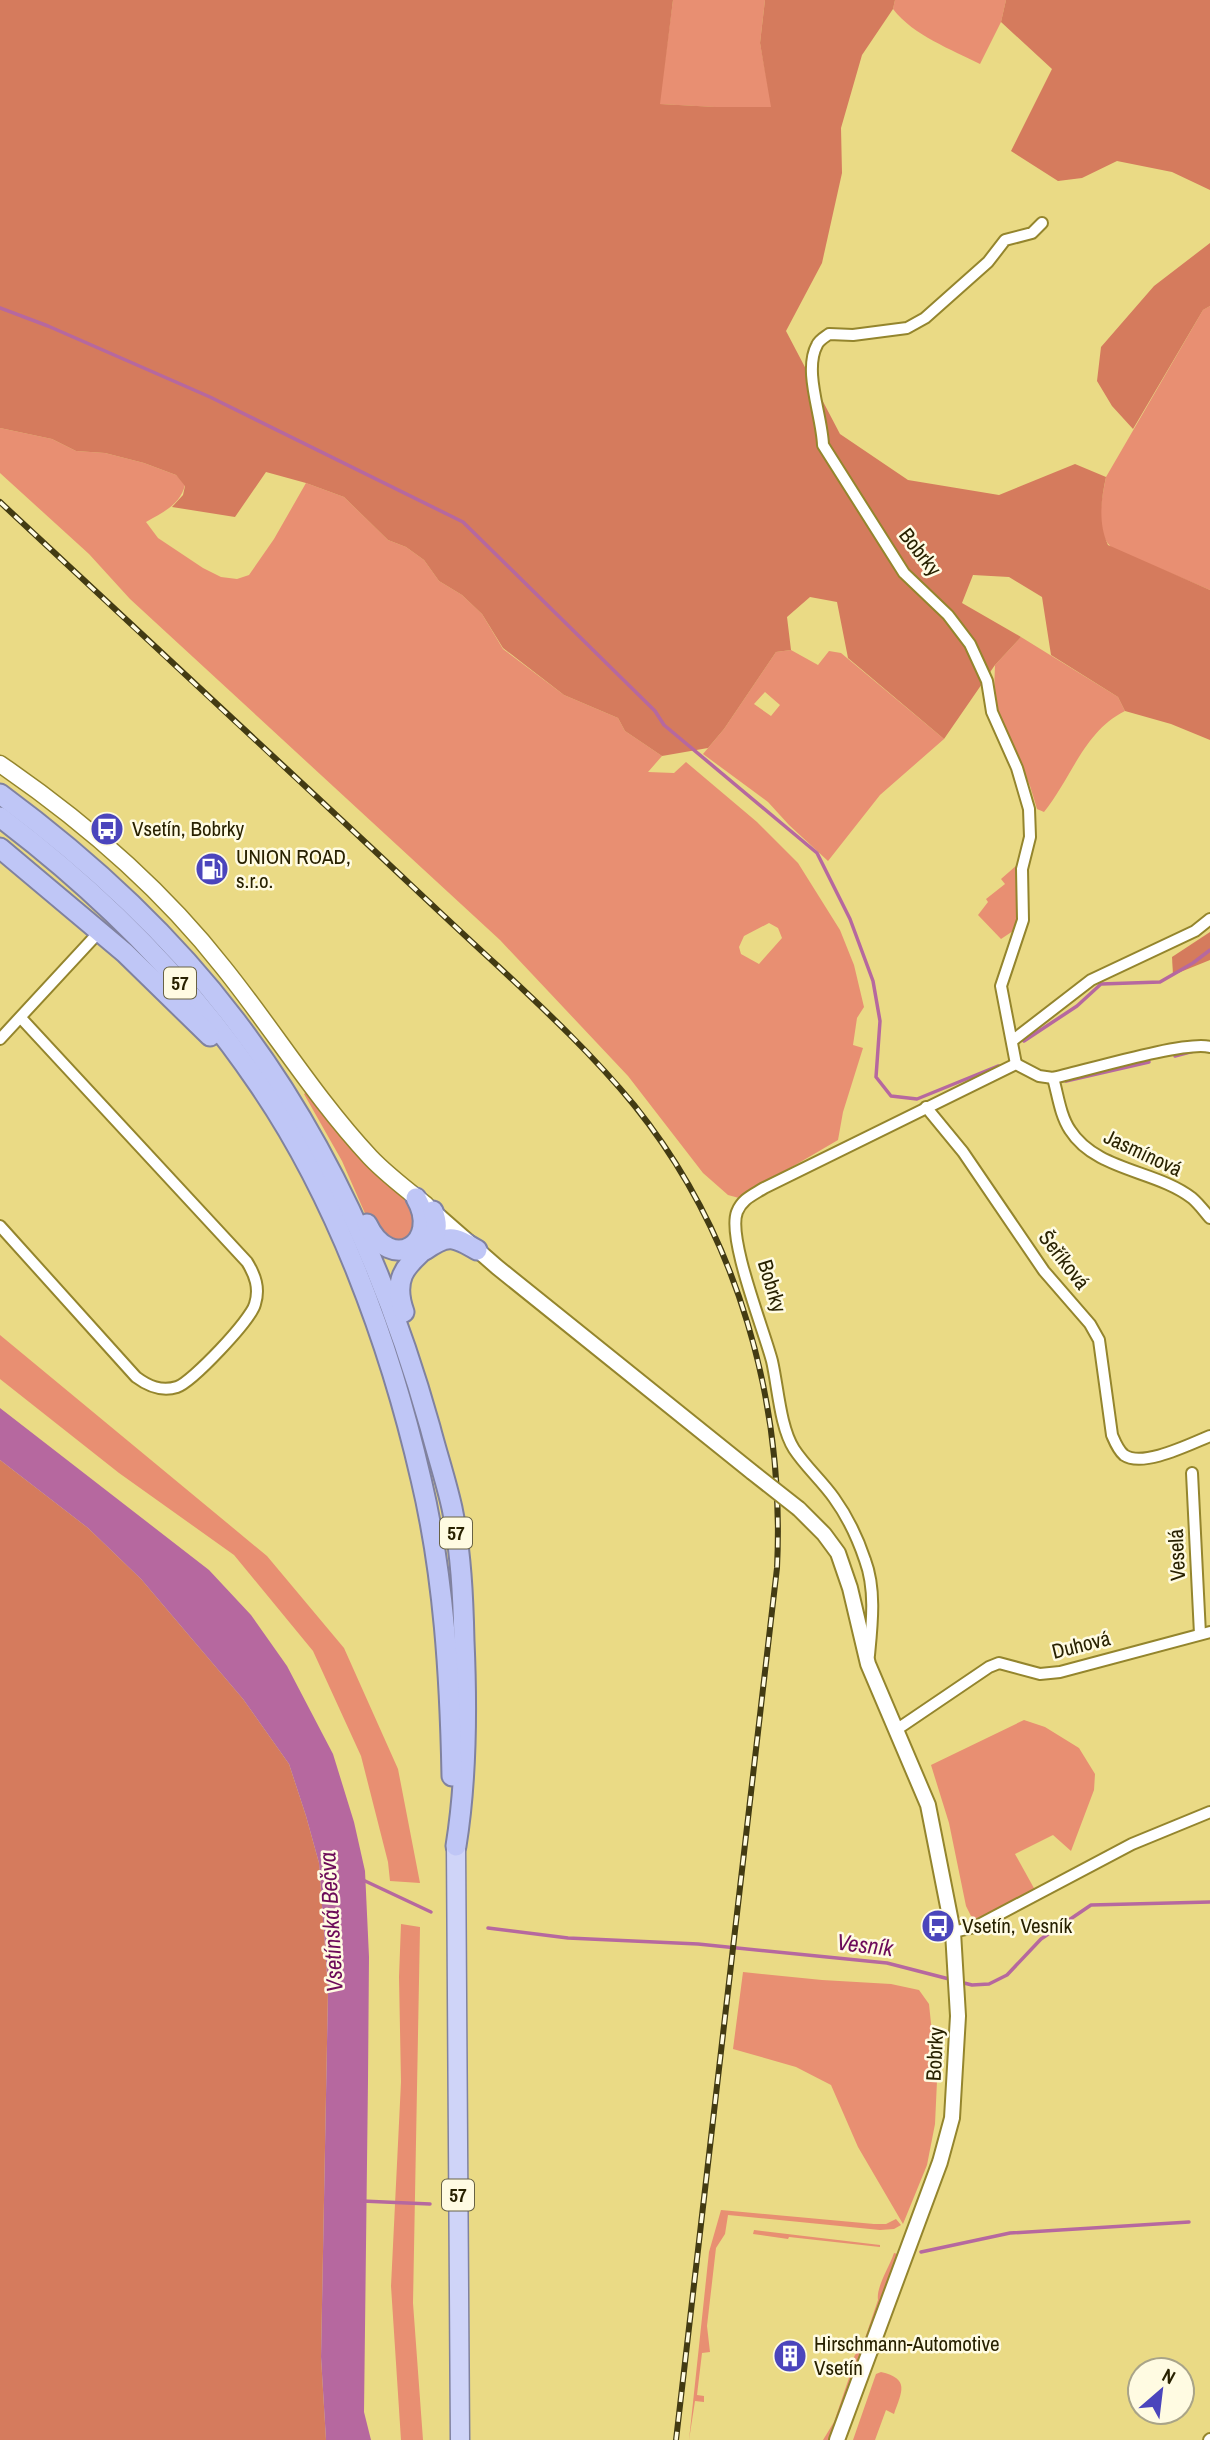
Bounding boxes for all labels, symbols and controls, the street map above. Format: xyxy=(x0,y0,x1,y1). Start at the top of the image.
street label: Bobrky xyxy=(892,522,949,582)
bus stop icon: Vsetín, Bobrky xyxy=(88,810,126,848)
place label: Vsetín, Bobrky xyxy=(132,814,244,843)
place label: UNION ROAD, s.r.o. xyxy=(236,842,351,895)
fuel station icon: UNION ROAD, s.r.o. xyxy=(193,850,231,888)
road number: 57 xyxy=(164,967,196,998)
street label: Jasmínová xyxy=(1099,1122,1187,1183)
street label: Šeříková xyxy=(1032,1224,1097,1296)
street label: Bobrky xyxy=(751,1256,794,1316)
road number: 57 xyxy=(440,1518,472,1548)
street label: Veselá xyxy=(1161,1528,1192,1582)
street label: Duhová xyxy=(1049,1623,1114,1666)
water label: Vsetínská Bečva xyxy=(311,1851,350,1993)
bus stop icon: Vsetín, Vesník xyxy=(919,1907,957,1945)
place label: Vsetín, Vesník xyxy=(962,1911,1072,1940)
water label: Vesník xyxy=(835,1926,896,1964)
street label: Bobrky xyxy=(919,2026,950,2081)
road number: 57 xyxy=(442,2180,474,2210)
place label: Hirschmann-Automotive Vsetín xyxy=(814,2329,1000,2382)
building icon: Hirschmann-Automotive Vsetín xyxy=(771,2337,809,2375)
north arrow xyxy=(1126,2356,1196,2426)
text: N xyxy=(1158,2362,1180,2390)

